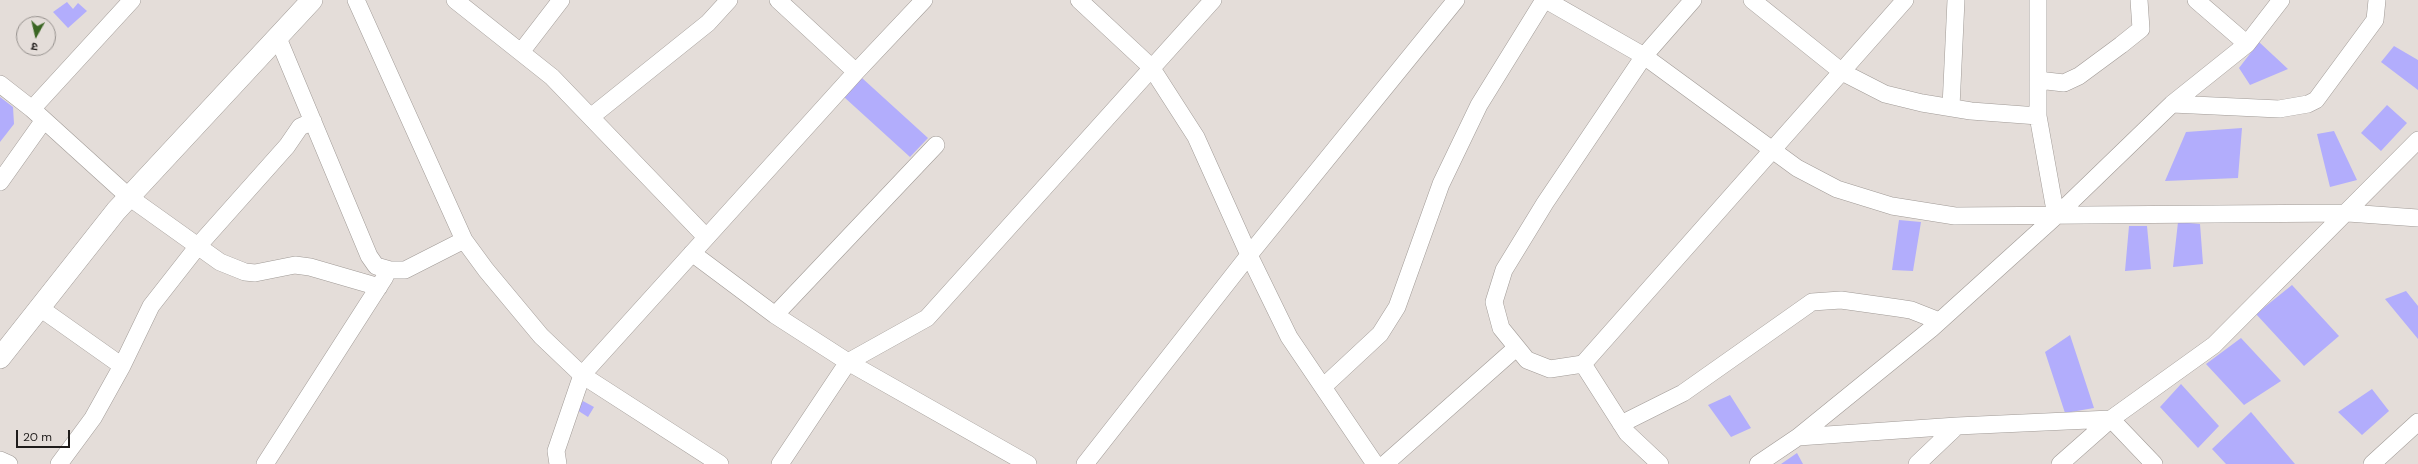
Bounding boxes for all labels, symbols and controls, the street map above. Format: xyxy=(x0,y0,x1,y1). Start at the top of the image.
north arrow xyxy=(16,16,56,56)
text: उ xyxy=(30,40,39,54)
scale bar xyxy=(18,422,72,448)
text: 20 m xyxy=(23,429,52,445)

